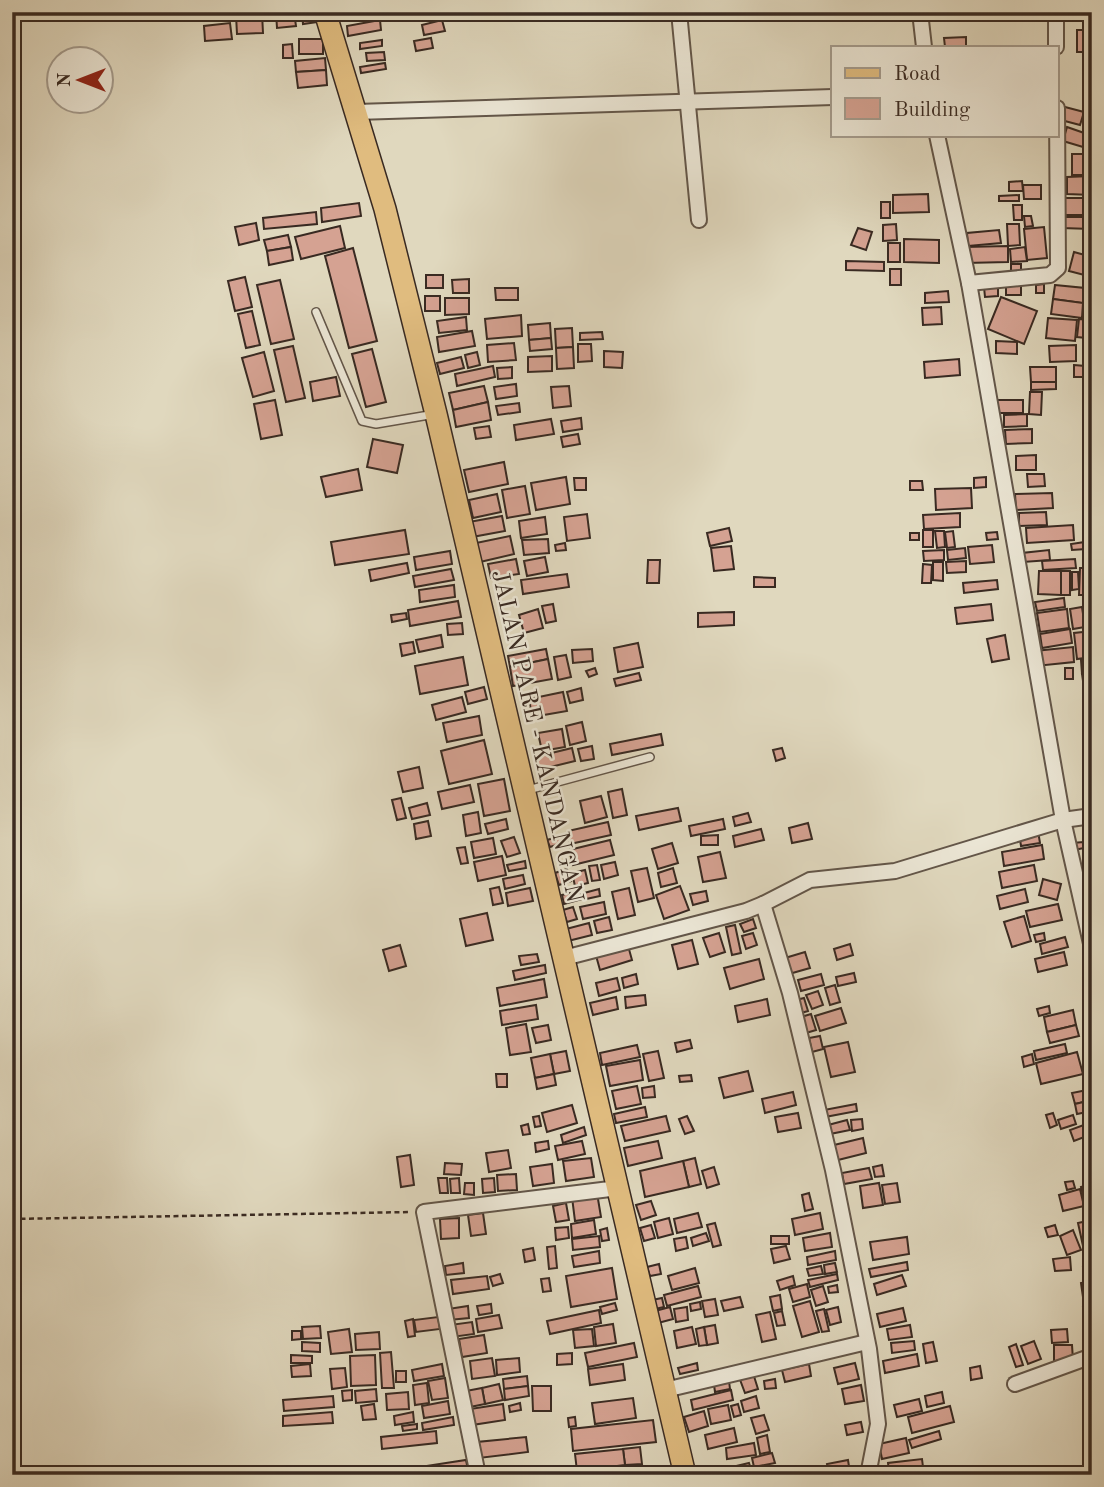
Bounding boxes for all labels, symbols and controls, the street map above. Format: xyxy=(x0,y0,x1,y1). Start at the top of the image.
north arrow xyxy=(46,46,116,116)
legend xyxy=(831,46,1058,136)
text: Road xyxy=(894,64,941,85)
text: N xyxy=(56,72,75,87)
text: Building xyxy=(894,100,971,121)
street label: JALAN PARE - KANDANGAN xyxy=(486,568,586,905)

